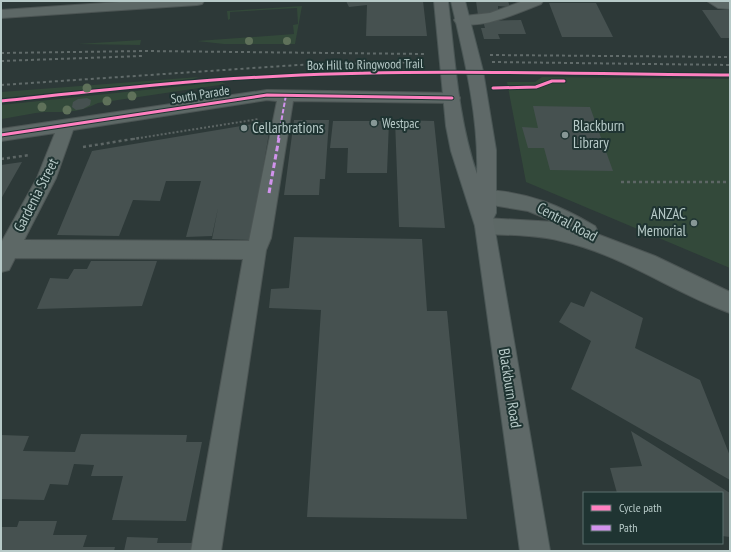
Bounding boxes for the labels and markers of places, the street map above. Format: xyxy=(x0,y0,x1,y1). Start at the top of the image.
place label: Westpac xyxy=(382,115,419,132)
place label: Blackburn Library xyxy=(573,116,624,152)
place label: Cellarbrations xyxy=(252,118,324,137)
marker: Westpac xyxy=(369,118,379,128)
marker: Cellarbrations xyxy=(239,123,249,133)
marker: Blackburn Library xyxy=(560,130,570,140)
place label: ANZAC Memorial xyxy=(637,204,687,240)
marker: ANZAC Memorial xyxy=(689,218,699,228)

